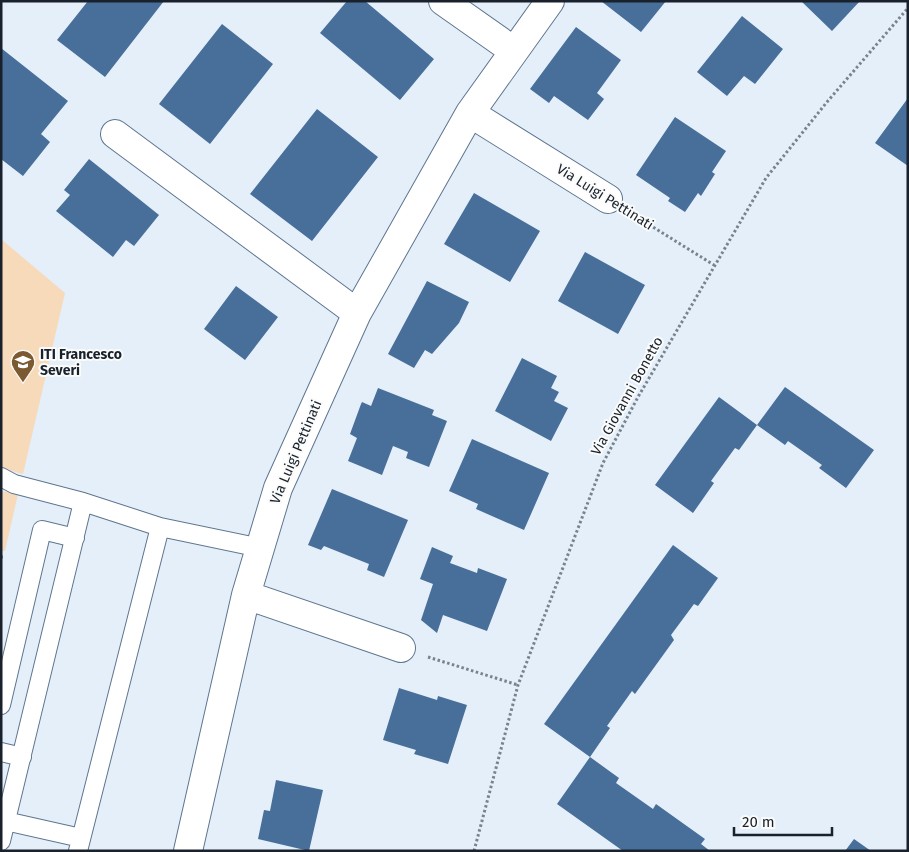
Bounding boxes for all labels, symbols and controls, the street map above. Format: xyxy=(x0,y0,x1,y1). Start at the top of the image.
street label: Via Luigi Pettinati xyxy=(553,160,657,234)
street label: Via Giovanni Bonetto xyxy=(587,334,667,458)
place label: ITI Francesco Severi xyxy=(40,346,122,379)
school or university icon: ITI Francesco Severi xyxy=(10,349,36,383)
street label: Via Luigi Pettinati xyxy=(266,398,326,506)
scale bar xyxy=(734,804,832,836)
text: 20 m xyxy=(742,813,775,831)

